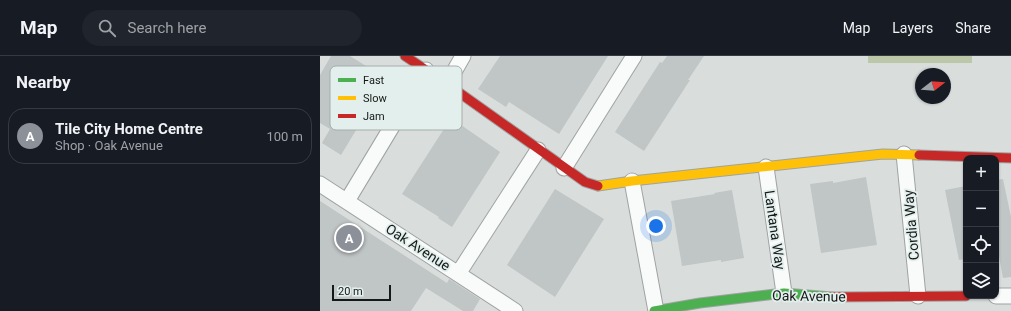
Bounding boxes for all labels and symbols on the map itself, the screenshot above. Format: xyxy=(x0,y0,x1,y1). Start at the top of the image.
legend xyxy=(330,66,462,130)
north arrow xyxy=(915,68,951,104)
text: Fast xyxy=(363,74,385,87)
text: Slow xyxy=(363,92,387,105)
text: Jam xyxy=(363,110,385,123)
street label: Lantana Way xyxy=(761,189,789,271)
street label: Cordia Way xyxy=(900,189,922,261)
your location xyxy=(646,216,666,236)
street label: Oak Avenue xyxy=(383,220,453,274)
pin: A xyxy=(336,223,362,253)
scale bar xyxy=(332,283,391,302)
street label: Oak Avenue xyxy=(772,287,846,305)

